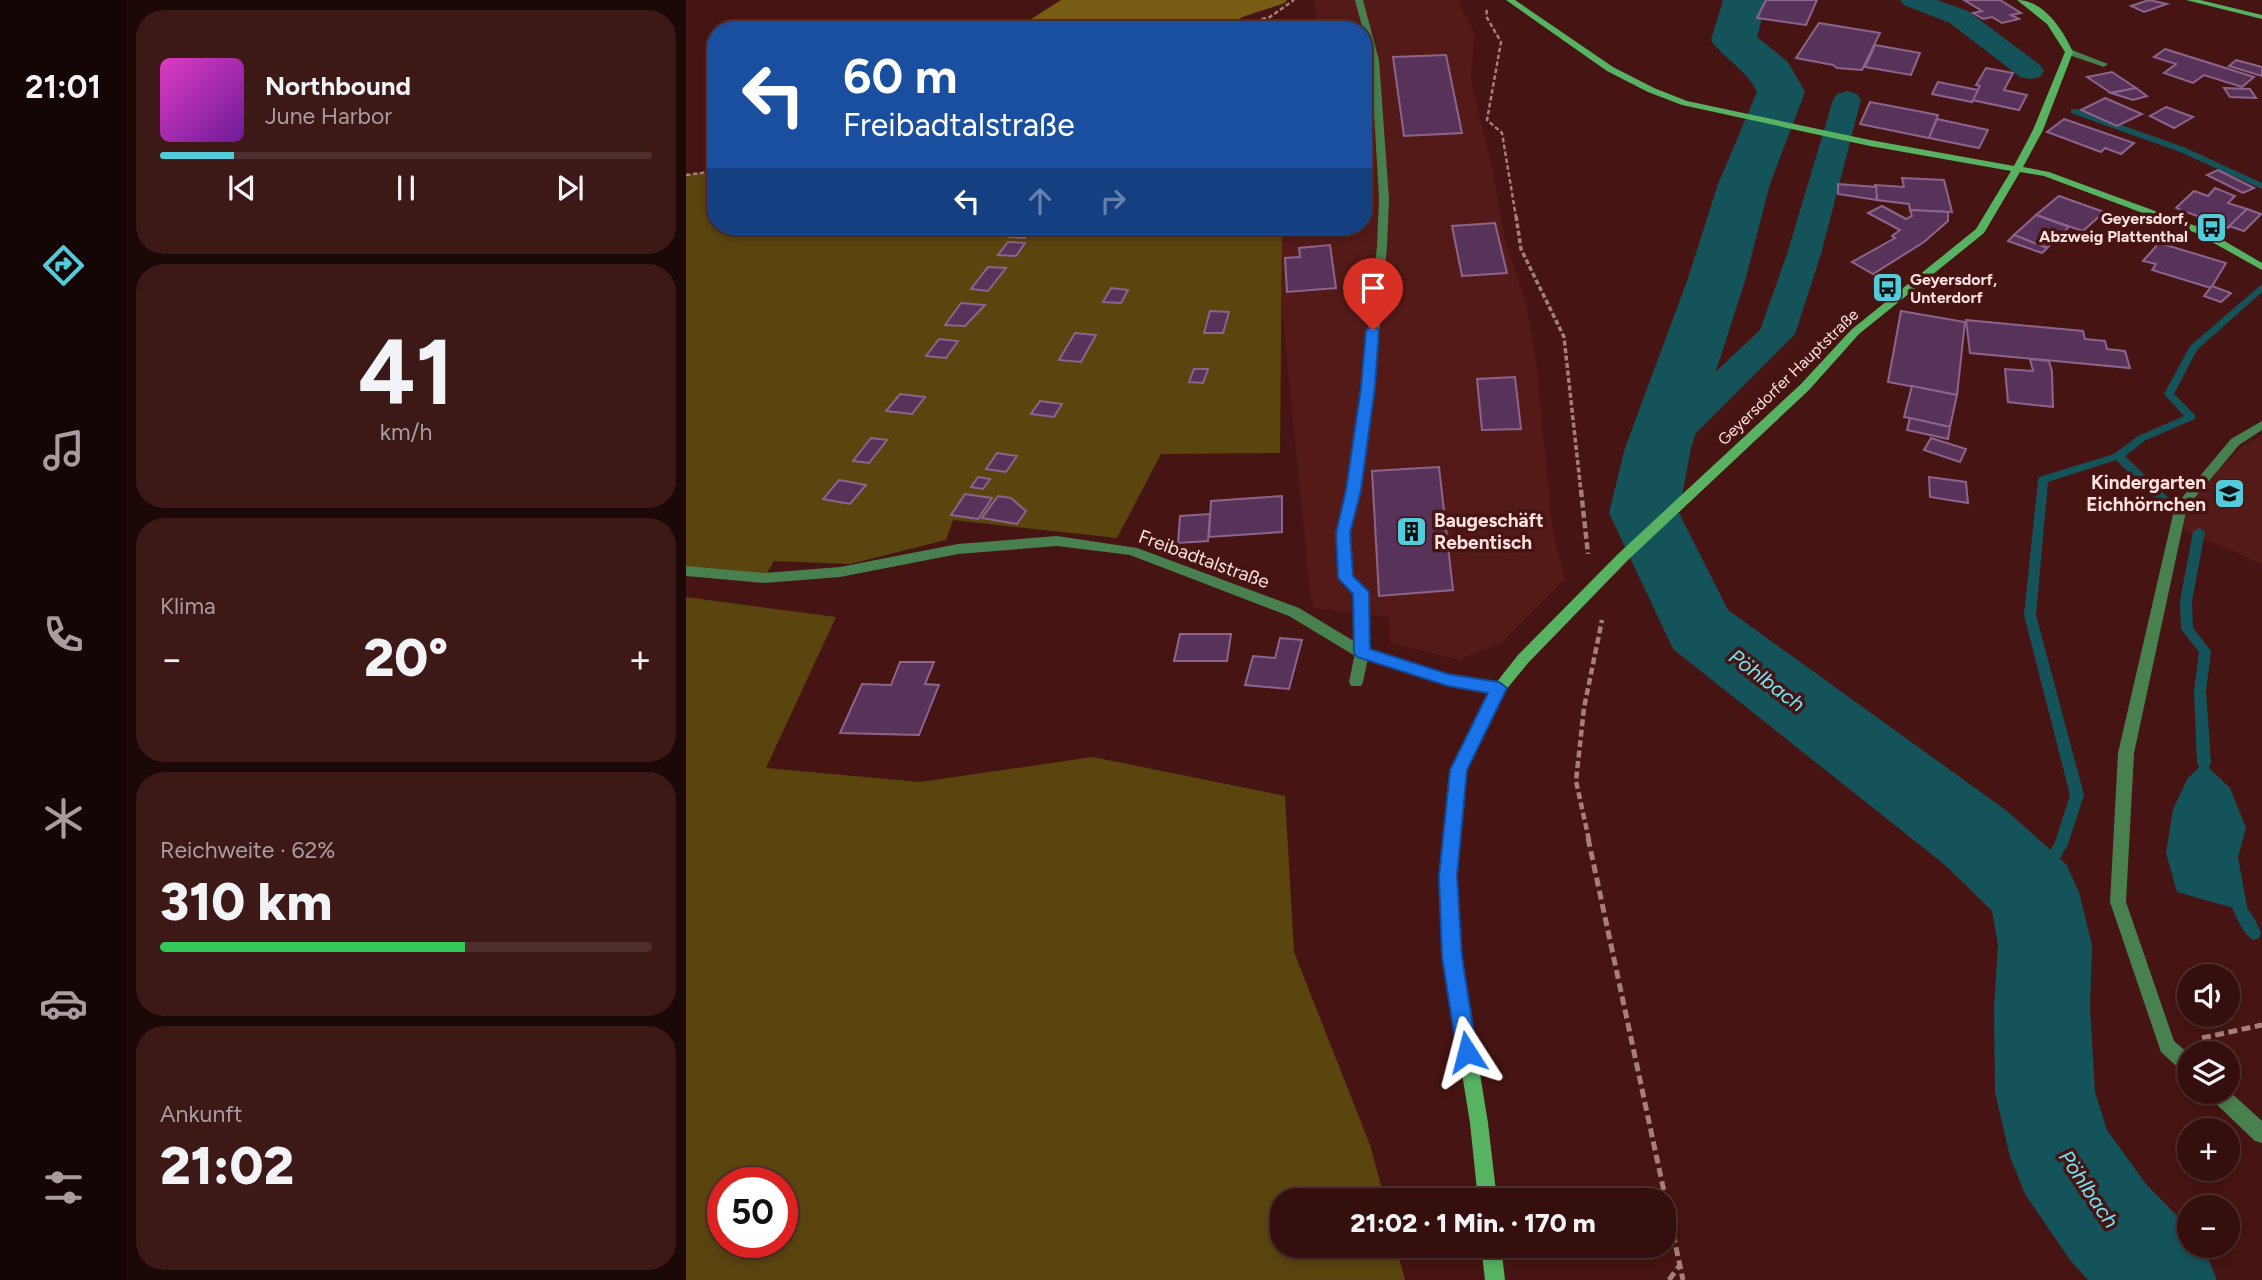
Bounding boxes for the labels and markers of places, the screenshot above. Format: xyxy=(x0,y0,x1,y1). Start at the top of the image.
place label: Geyersdorf, Abzweig Plattenthal xyxy=(2039,209,2188,246)
bus stop icon: Geyersdorf, Abzweig Plattenthal xyxy=(2194,210,2228,244)
pin xyxy=(1343,258,1403,330)
place label: Geyersdorf, Unterdorf xyxy=(1910,270,1997,307)
bus stop icon: Geyersdorf, Unterdorf xyxy=(1870,271,1904,305)
place label: Kindergarten Eichhörnchen xyxy=(2086,471,2206,516)
school or university icon: Kindergarten Eichhörnchen xyxy=(2212,476,2246,510)
place label: Baugeschäft Rebentisch xyxy=(1434,509,1544,554)
building icon: Baugeschäft Rebentisch xyxy=(1394,514,1428,548)

